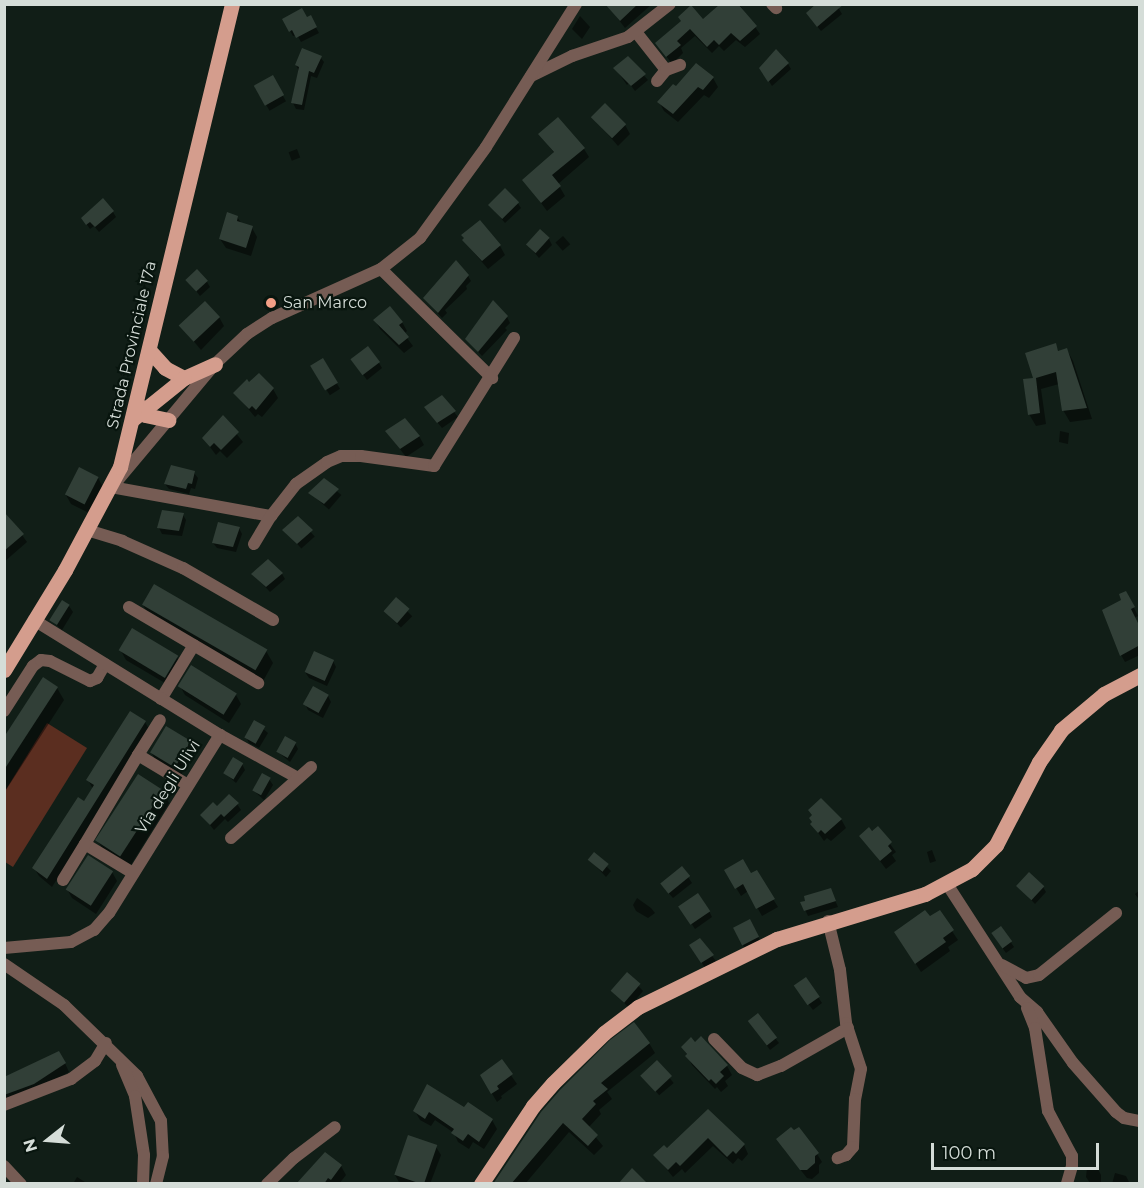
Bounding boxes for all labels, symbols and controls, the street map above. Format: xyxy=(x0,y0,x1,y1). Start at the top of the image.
street label: Strada Provinciale 17a xyxy=(103,259,161,431)
place label: San Marco xyxy=(283,293,367,313)
marker: San Marco xyxy=(264,296,278,310)
street label: Via degli Ulivi xyxy=(131,736,205,838)
north arrow xyxy=(18,1110,78,1170)
scale bar xyxy=(934,1131,1102,1169)
text: N xyxy=(19,1136,41,1154)
text: 100 m xyxy=(942,1142,996,1164)

